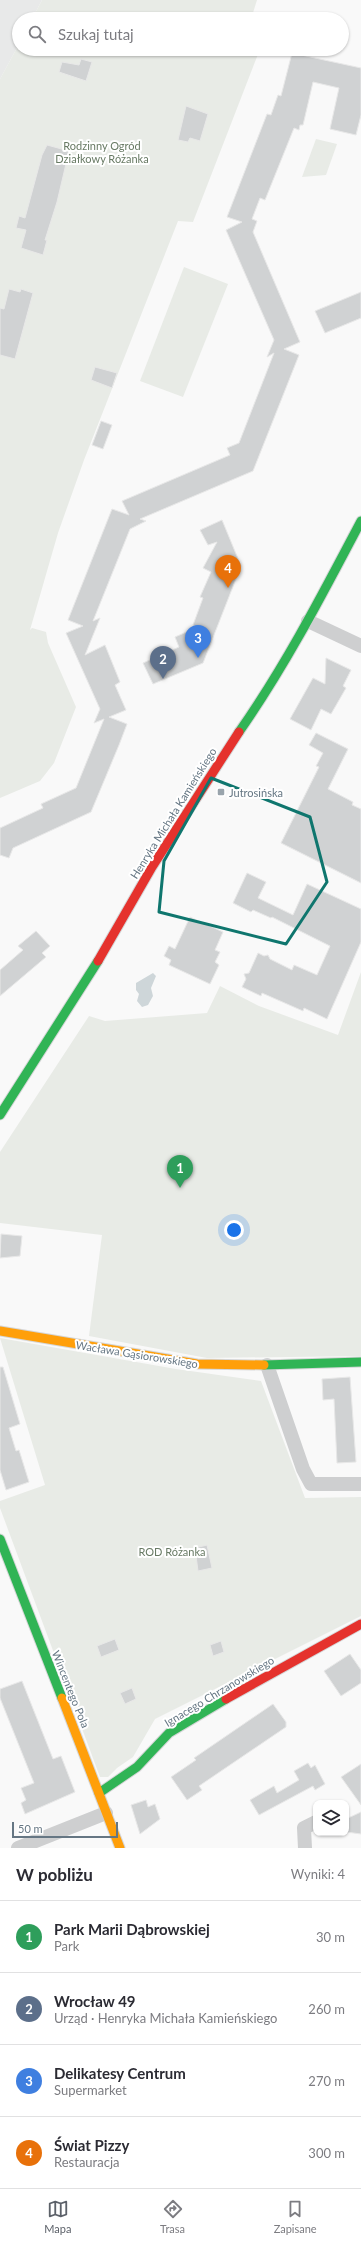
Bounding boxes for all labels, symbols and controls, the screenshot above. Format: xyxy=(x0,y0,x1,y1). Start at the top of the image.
search box xyxy=(12,12,349,56)
icon: search xyxy=(26,23,48,45)
text: Szukaj tutaj xyxy=(58,25,134,43)
park label: Rodzinny Ogród Działkowy Różanka xyxy=(55,139,149,165)
pin: 4 xyxy=(215,555,241,588)
pin: 3 xyxy=(185,625,211,658)
pin: 2 xyxy=(150,646,176,679)
street label: Henryka Michała Kamieńskiego xyxy=(127,745,219,881)
place label: Jutrosińska xyxy=(229,786,283,799)
marker: Jutrosińska xyxy=(216,787,226,797)
pin: 1 xyxy=(167,1155,193,1188)
your location xyxy=(224,1220,244,1240)
street label: Wacława Gąsiorowskiego xyxy=(75,1338,199,1370)
park label: ROD Różanka xyxy=(138,1545,206,1558)
street label: Wincentego Pola xyxy=(50,1648,92,1730)
street label: Ignacego Chrzanowskiego xyxy=(162,1653,276,1729)
map controls xyxy=(313,1800,349,1836)
button: layers xyxy=(313,1800,349,1836)
scale bar xyxy=(12,1820,118,1839)
text: 50 m xyxy=(18,1822,43,1835)
text: W pobliżu xyxy=(16,1864,93,1885)
text: Wyniki: 4 xyxy=(291,1866,345,1882)
text: Park Marii Dąbrowskiej xyxy=(54,1920,210,1938)
text: 1 xyxy=(25,1929,33,1945)
text: 30 m xyxy=(316,1929,345,1945)
text: Park xyxy=(54,1938,79,1954)
text: Wrocław 49 xyxy=(54,1992,136,2010)
text: 2 xyxy=(25,2001,33,2017)
text: 260 m xyxy=(308,2001,345,2017)
text: Urząd · Henryka Michała Kamieńskiego xyxy=(54,2010,277,2026)
text: Delikatesy Centrum xyxy=(54,2064,186,2082)
text: 3 xyxy=(25,2073,33,2089)
text: 270 m xyxy=(308,2073,345,2089)
text: Supermarket xyxy=(54,2082,127,2098)
text: Świat Pizzy xyxy=(54,2136,129,2154)
text: 4 xyxy=(25,2145,33,2161)
text: 300 m xyxy=(308,2145,345,2161)
text: Restauracja xyxy=(54,2154,119,2170)
tab: Mapa xyxy=(44,2198,71,2235)
tab: Trasa xyxy=(160,2198,185,2235)
tab: Zapisane xyxy=(274,2198,317,2235)

